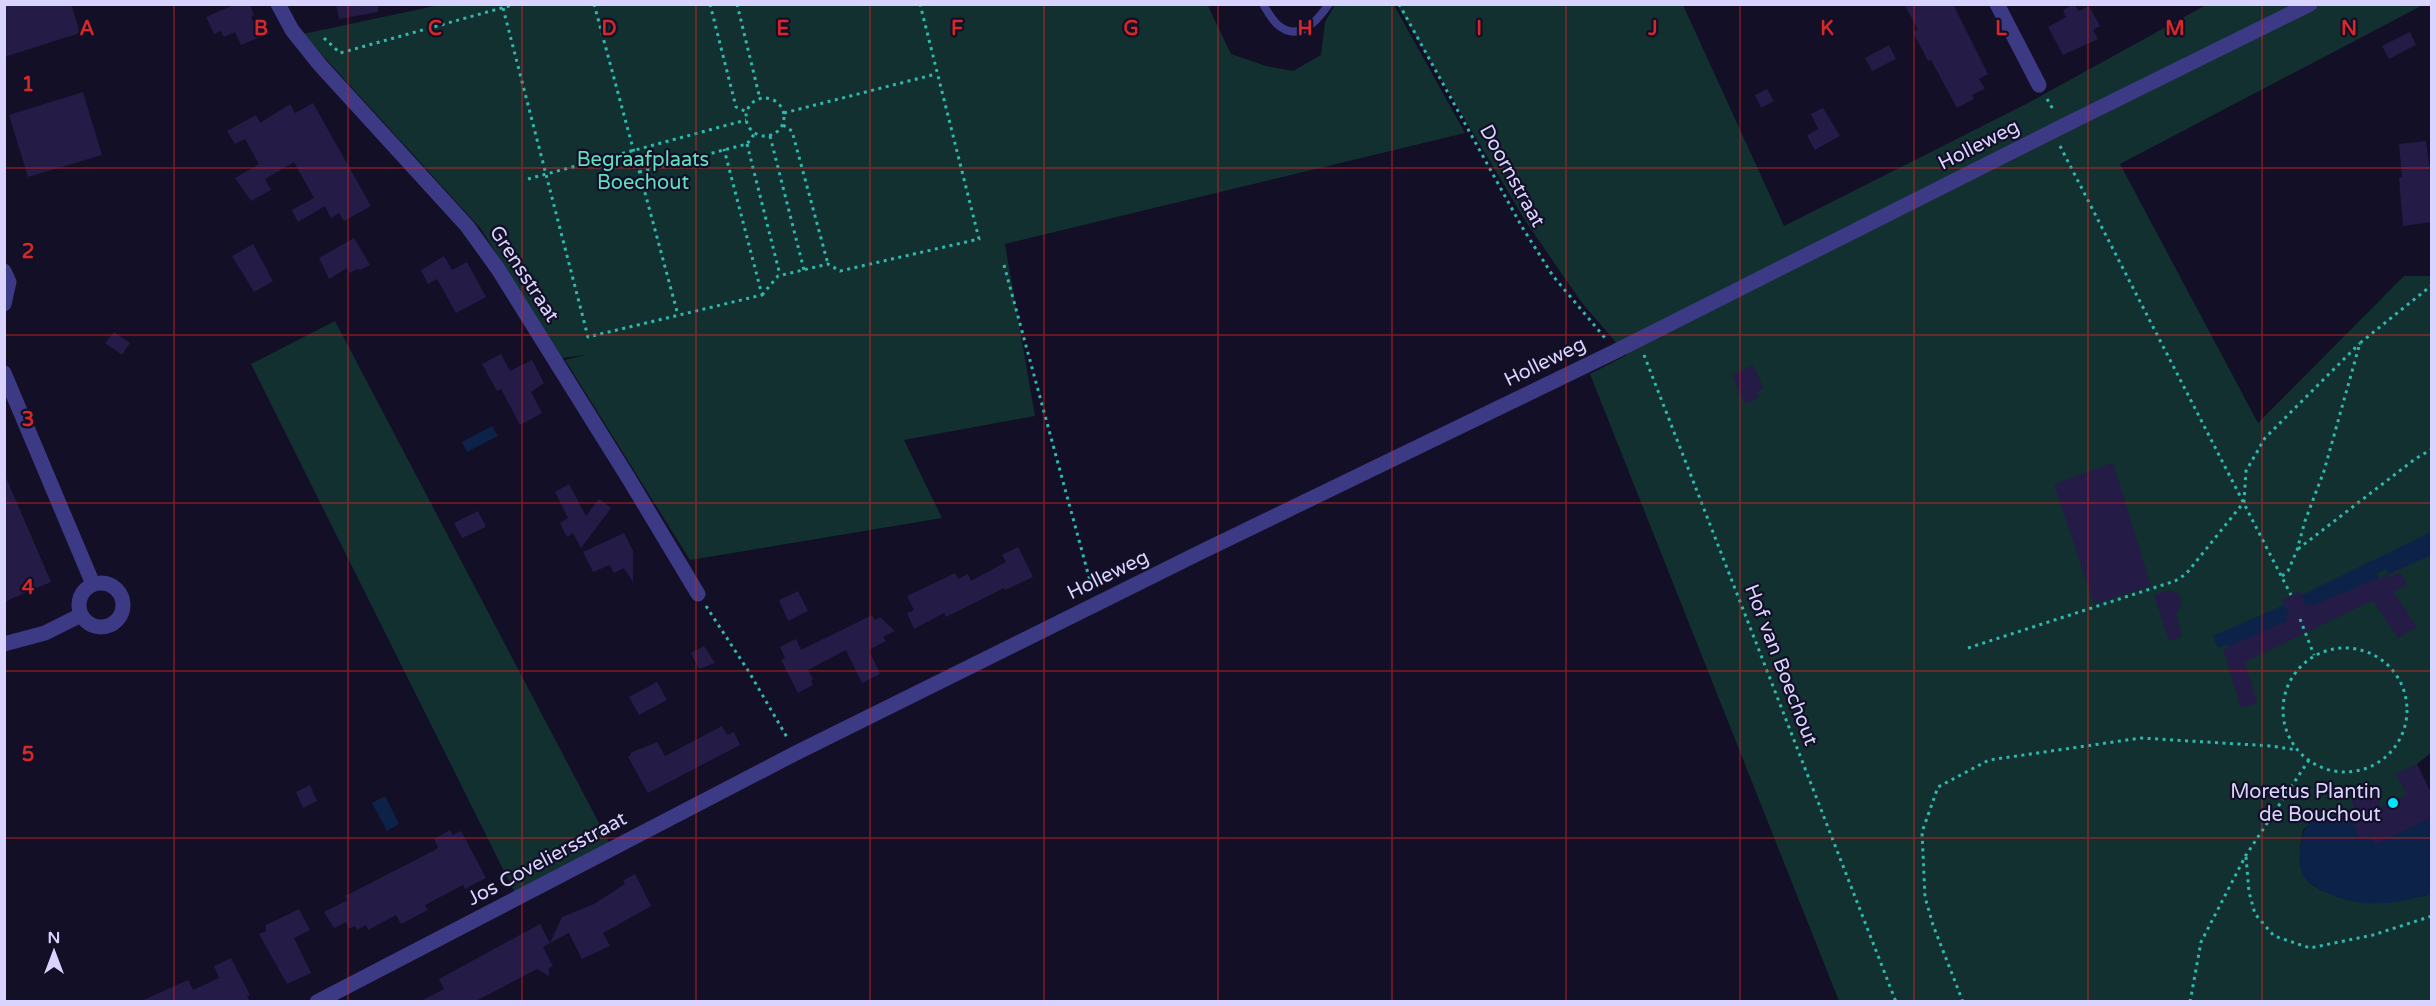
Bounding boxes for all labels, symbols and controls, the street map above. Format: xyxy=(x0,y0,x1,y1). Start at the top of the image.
text: A xyxy=(80,17,95,41)
text: B xyxy=(254,17,268,41)
text: C xyxy=(428,17,442,41)
text: D xyxy=(601,17,617,41)
text: E xyxy=(777,17,790,41)
text: F xyxy=(951,17,963,41)
text: G xyxy=(1123,17,1139,41)
text: H xyxy=(1297,17,1313,41)
text: I xyxy=(1476,17,1482,41)
text: J xyxy=(1647,17,1658,41)
text: K xyxy=(1820,17,1834,41)
text: L xyxy=(1995,17,2007,41)
text: M xyxy=(2165,17,2185,41)
text: N xyxy=(2341,17,2357,41)
text: 1 xyxy=(22,73,34,97)
street label: Holleweg xyxy=(1934,114,2024,176)
street label: Doornstraat xyxy=(1474,121,1550,232)
park label: Begraafplaats Boechout xyxy=(577,148,709,195)
street label: Grensstraat xyxy=(484,221,564,327)
text: 2 xyxy=(22,240,34,264)
street label: Holleweg xyxy=(1500,332,1590,392)
text: 3 xyxy=(22,408,34,432)
street label: Holleweg xyxy=(1063,545,1153,605)
text: 4 xyxy=(22,576,35,600)
street label: Hof van Boechout xyxy=(1739,581,1823,749)
text: 5 xyxy=(22,743,34,767)
place label: Moretus Plantin de Bouchout xyxy=(2230,780,2381,827)
marker: Moretus Plantin de Bouchout xyxy=(2386,796,2400,810)
street label: Jos Coveliersstraat xyxy=(463,807,631,911)
north arrow xyxy=(24,922,84,982)
text: N xyxy=(48,928,60,948)

